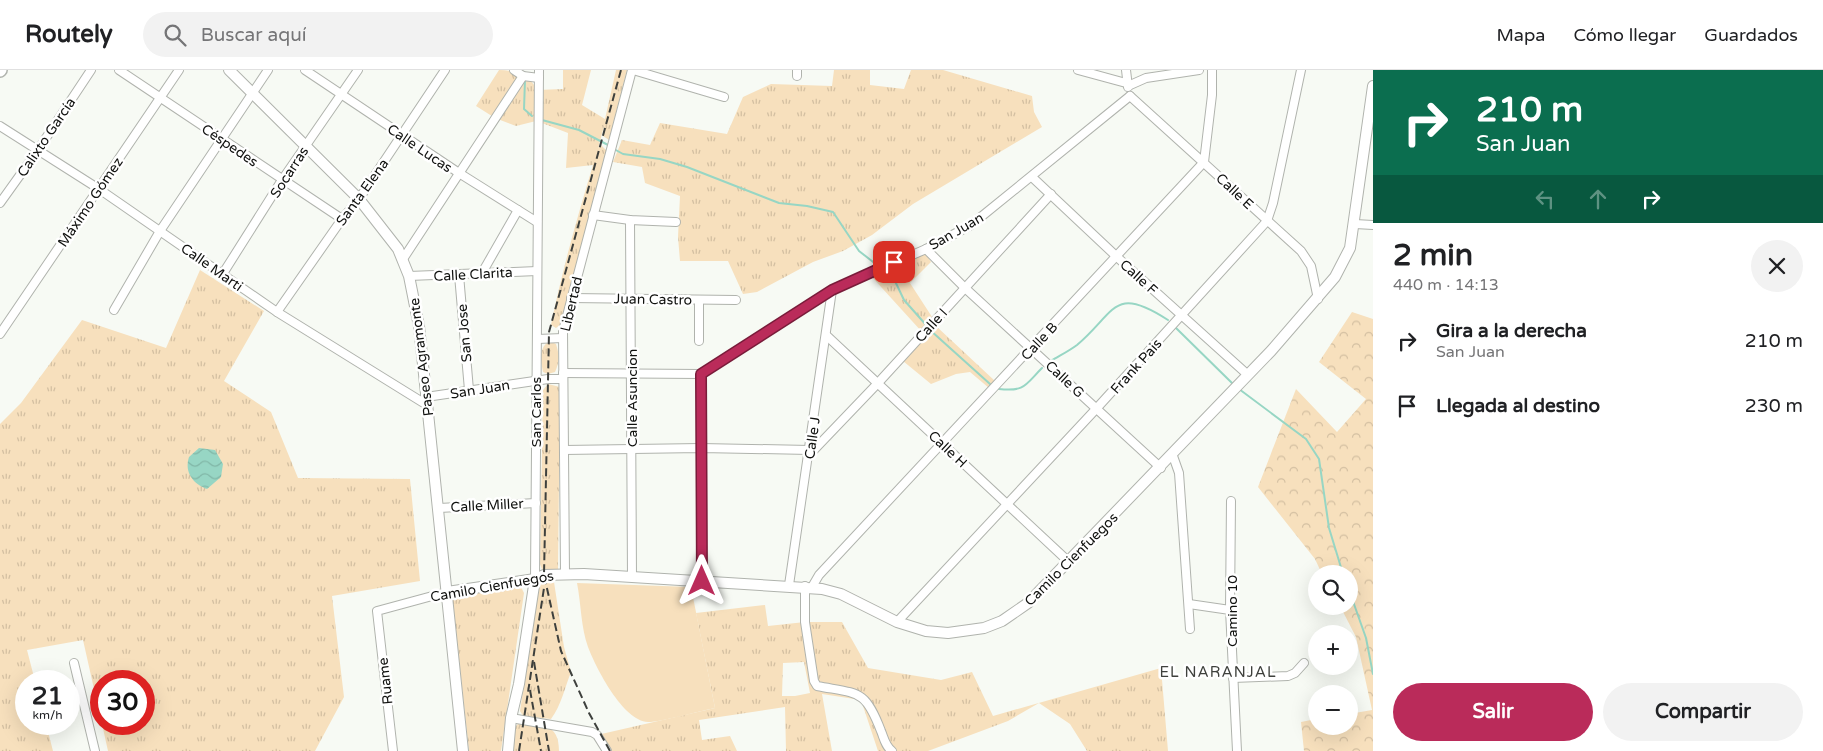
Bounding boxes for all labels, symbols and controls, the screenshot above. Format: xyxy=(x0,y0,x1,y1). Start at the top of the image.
search box xyxy=(143,12,493,57)
text: Routely xyxy=(25,20,113,49)
icon: search xyxy=(161,21,189,49)
text: Buscar aquí xyxy=(201,24,306,46)
text: Mapa xyxy=(1496,24,1545,46)
text: Cómo llegar xyxy=(1573,24,1676,46)
text: Guardados xyxy=(1704,24,1798,46)
text: 210 m xyxy=(1476,89,1583,131)
icon: right xyxy=(1393,90,1458,155)
street label: Calixto García xyxy=(14,94,79,180)
street label: Céspedes xyxy=(198,120,261,171)
street label: Calle Lucas xyxy=(384,120,456,177)
text: San Juan xyxy=(1476,131,1570,157)
street label: Socarras xyxy=(267,143,312,201)
street label: Máximo Gómez xyxy=(54,154,127,250)
street label: Santa Elena xyxy=(332,156,392,229)
street label: Calle E xyxy=(1212,170,1257,213)
icon: left xyxy=(1531,185,1559,213)
icon: ahead xyxy=(1584,185,1612,213)
icon: right xyxy=(1637,185,1665,213)
street label: San Juan xyxy=(926,209,987,254)
text: 2 min xyxy=(1393,237,1473,274)
street label: Calle Marti xyxy=(177,240,246,295)
button: close xyxy=(1751,240,1803,292)
pin xyxy=(873,241,915,283)
icon: arrive xyxy=(880,248,908,276)
street label: Calle F xyxy=(1116,256,1161,299)
street label: Calle Clarita xyxy=(433,264,513,285)
street label: Libertad xyxy=(557,275,586,333)
text: 440 m · 14:13 xyxy=(1393,275,1499,295)
street label: Juan Castro xyxy=(614,290,692,309)
street label: Paseo Agramonte xyxy=(406,297,437,417)
street label: San Jose xyxy=(453,303,476,363)
street label: Calle I xyxy=(912,305,951,346)
street label: Calle B xyxy=(1018,319,1061,364)
text: Gira a la derecha xyxy=(1436,320,1587,342)
icon: right xyxy=(1393,327,1421,355)
text: 210 m xyxy=(1745,330,1803,352)
street label: Frank Pais xyxy=(1107,335,1166,397)
text: San Juan xyxy=(1436,342,1505,362)
street label: Calle Asuncion xyxy=(624,349,641,447)
street label: Calle G xyxy=(1042,357,1088,402)
street label: San Juan xyxy=(449,376,511,403)
street label: San Carlos xyxy=(528,377,545,447)
icon: arrive xyxy=(1393,392,1421,420)
text: Llegada al destino xyxy=(1436,395,1600,417)
text: 230 m xyxy=(1745,395,1803,417)
street label: Calle J xyxy=(801,416,824,460)
street label: Calle H xyxy=(925,427,971,472)
street label: Calle Miller xyxy=(450,495,525,516)
street label: Camilo Cienfuegos xyxy=(1021,509,1122,610)
position arrow xyxy=(675,554,727,606)
map controls xyxy=(1308,565,1358,735)
button: search xyxy=(1308,565,1358,615)
street label: Camilo Cienfuegos xyxy=(429,567,555,606)
street label: Camino 10 xyxy=(1224,575,1241,647)
button: + xyxy=(1308,625,1358,675)
street label: Ruame xyxy=(375,657,396,705)
district label: EL NARANJAL xyxy=(1159,663,1277,681)
speed limit sign: 30 xyxy=(90,670,155,735)
text: 21 xyxy=(32,681,63,711)
button: Salir xyxy=(1393,683,1593,741)
button: Compartir xyxy=(1603,683,1803,741)
button: − xyxy=(1308,685,1358,735)
text: km/h xyxy=(32,708,63,722)

